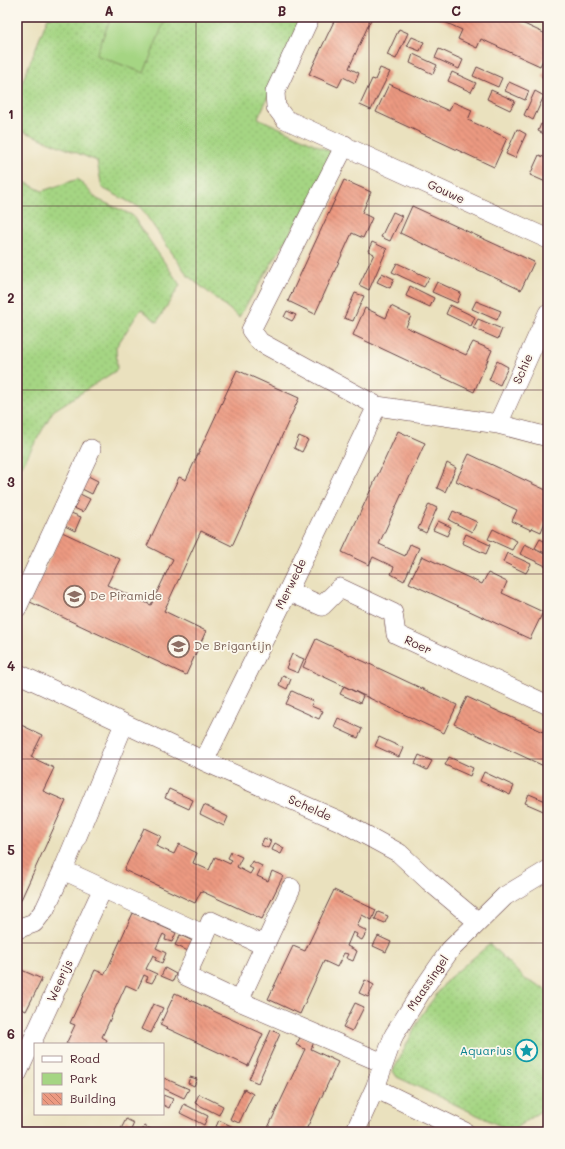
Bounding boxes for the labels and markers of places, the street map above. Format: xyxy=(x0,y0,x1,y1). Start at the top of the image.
school or university icon: De Piramide xyxy=(61,583,87,609)
place label: De Piramide xyxy=(90,587,162,603)
school or university icon: De Brigantijn xyxy=(166,633,192,659)
place label: De Brigantijn xyxy=(194,637,271,653)
place icon: Aquarius xyxy=(514,1038,540,1064)
place label: Aquarius xyxy=(460,1042,512,1058)

